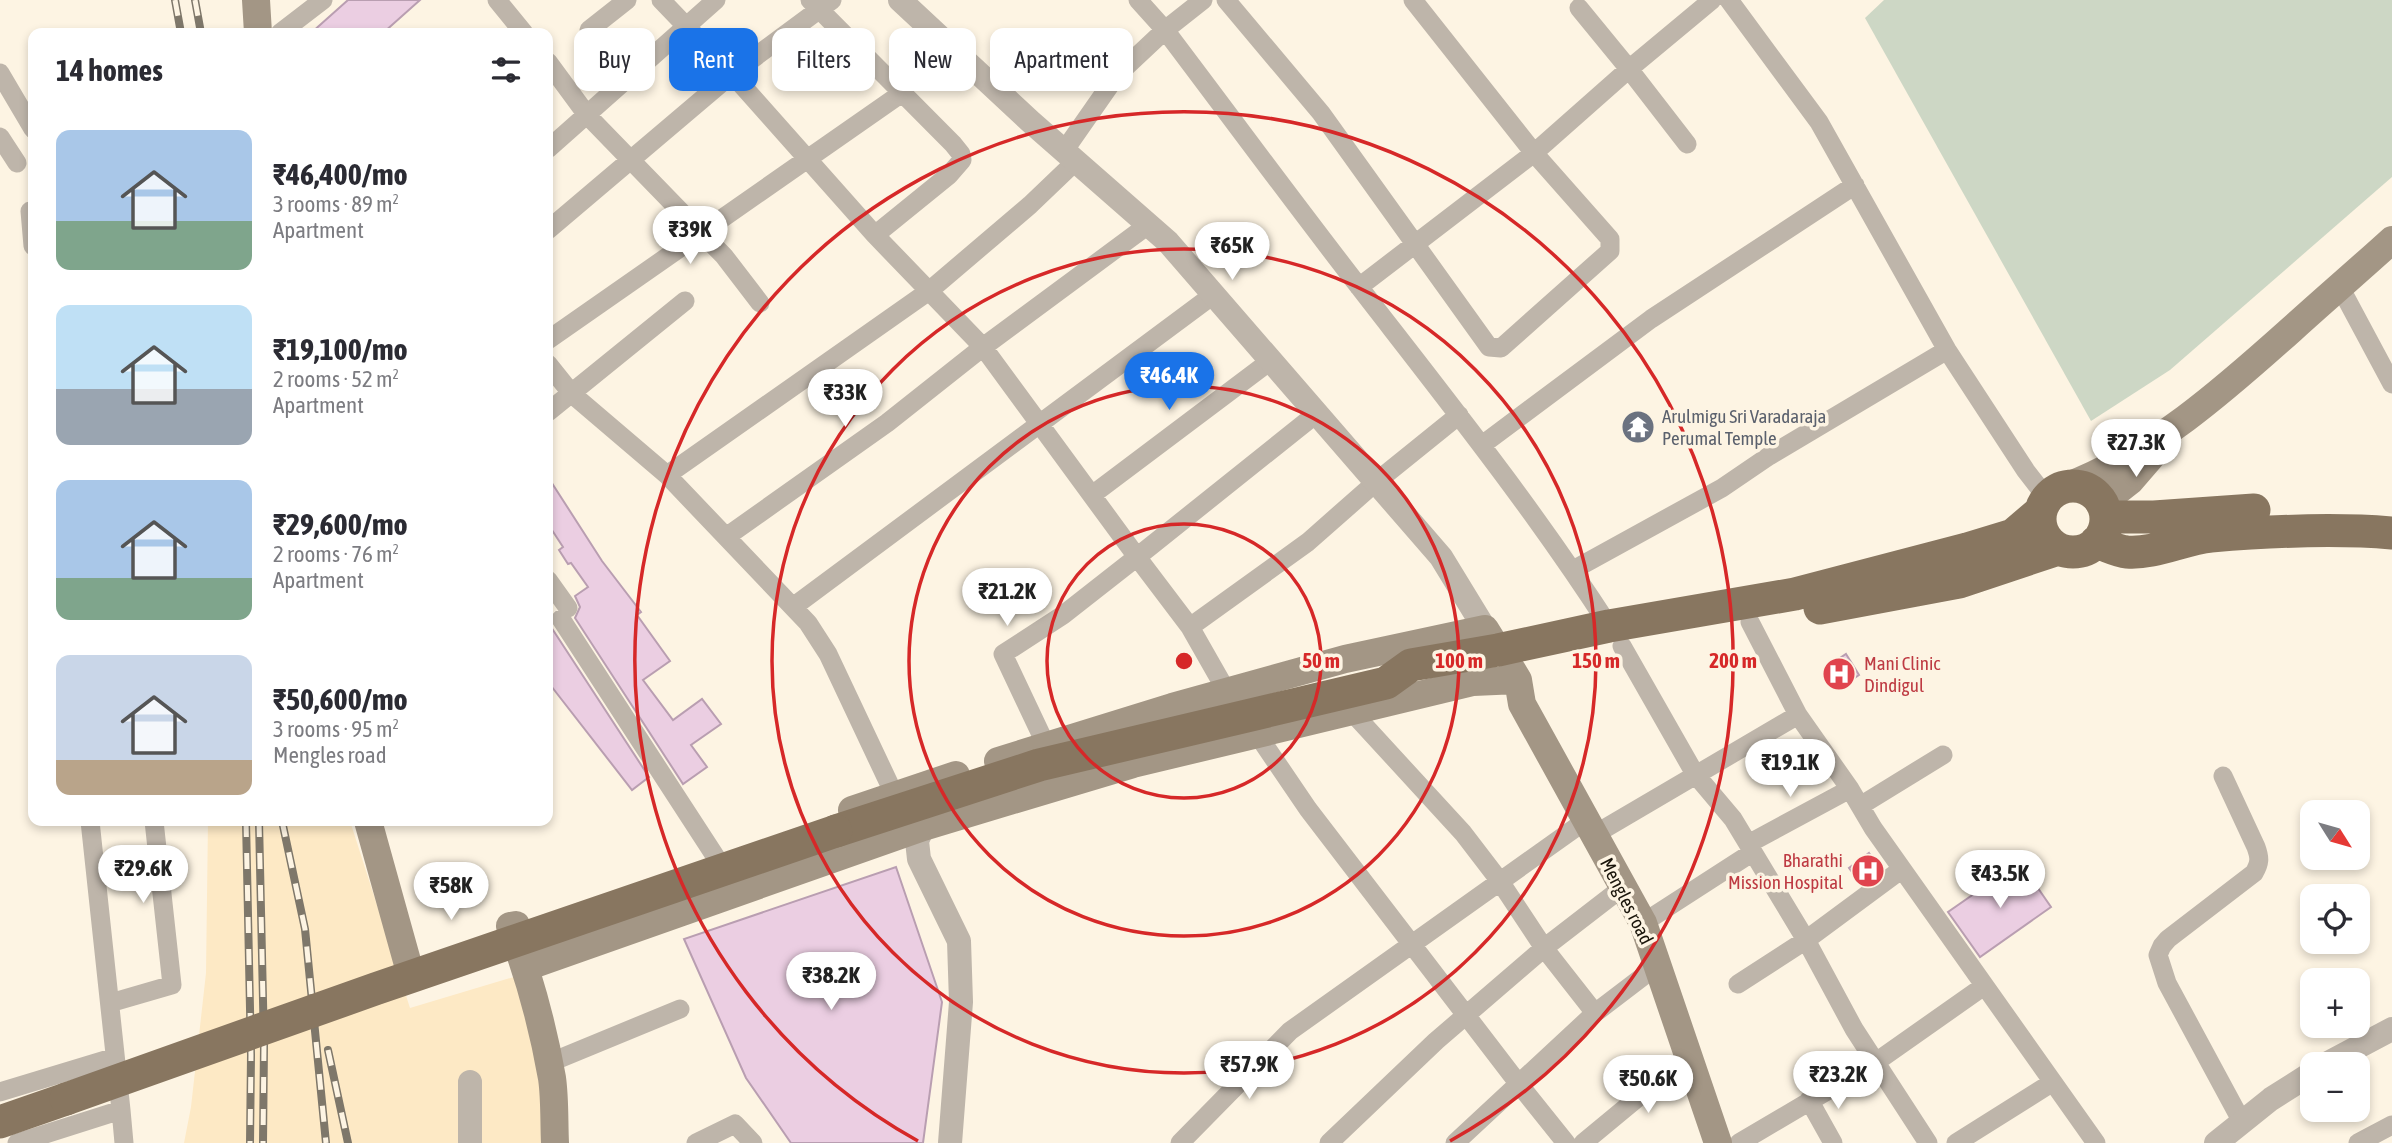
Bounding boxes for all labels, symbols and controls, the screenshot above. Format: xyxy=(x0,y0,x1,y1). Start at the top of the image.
chip: Buy xyxy=(574,28,655,91)
chip: Rent xyxy=(669,28,758,91)
chip: Filters xyxy=(772,28,875,91)
chip: New xyxy=(889,28,976,91)
chip: Apartment xyxy=(990,28,1133,91)
icon: filters xyxy=(487,51,525,89)
text: 14 homes xyxy=(56,53,163,87)
text: ₹46,400/mo xyxy=(273,157,408,191)
icon: home xyxy=(112,158,196,242)
text: 3 rooms · 89 m² xyxy=(273,191,399,217)
pin: ₹39K xyxy=(649,206,731,266)
text: ₹39K xyxy=(669,216,711,242)
text: Apartment xyxy=(273,217,364,243)
pin: ₹65K xyxy=(1191,222,1273,282)
text: ₹65K xyxy=(1211,232,1253,258)
text: ₹19,100/mo xyxy=(273,332,408,366)
icon: home xyxy=(112,333,196,417)
pin: ₹46.4K xyxy=(1112,352,1226,412)
text: ₹46.4K xyxy=(1140,362,1198,388)
text: 2 rooms · 52 m² xyxy=(273,366,399,392)
pin: ₹33K xyxy=(804,370,886,429)
text: ₹33K xyxy=(824,379,866,405)
text: Apartment xyxy=(273,392,364,418)
place label: Arulmigu Sri Varadaraja Perumal Temple xyxy=(1662,405,1826,449)
temple icon: Arulmigu Sri Varadaraja Perumal Temple xyxy=(1619,408,1657,446)
pin: ₹27.3K xyxy=(2079,420,2193,479)
text: ₹27.3K xyxy=(2107,429,2165,455)
text: ₹29,600/mo xyxy=(273,507,408,541)
icon: home xyxy=(112,508,196,592)
text: 2 rooms · 76 m² xyxy=(273,541,399,567)
text: Apartment xyxy=(273,567,364,593)
pin: ₹21.2K xyxy=(950,568,1064,628)
text: ₹21.2K xyxy=(978,578,1036,604)
text: 50 m xyxy=(1302,648,1340,672)
text: 100 m xyxy=(1435,648,1483,672)
text: 150 m xyxy=(1572,648,1620,672)
text: 200 m xyxy=(1709,648,1757,672)
centre of rings xyxy=(1172,649,1196,673)
place label: Mani Clinic Dindigul xyxy=(1864,652,1941,696)
hospital icon: Mani Clinic Dindigul xyxy=(1820,655,1858,693)
text: ₹50,600/mo xyxy=(273,682,408,716)
icon: home xyxy=(112,683,196,767)
text: 3 rooms · 95 m² xyxy=(273,716,399,742)
pin: ₹19.1K xyxy=(1733,740,1847,799)
text: Mengles road xyxy=(273,742,387,768)
text: ₹19.1K xyxy=(1761,749,1819,775)
north arrow xyxy=(2300,800,2370,870)
map controls xyxy=(2300,800,2370,1122)
pin: ₹29.6K xyxy=(86,846,200,905)
place label: Bharathi Mission Hospital xyxy=(1728,849,1843,893)
pin: ₹43.5K xyxy=(1943,850,2057,910)
hospital icon: Bharathi Mission Hospital xyxy=(1849,852,1887,890)
street label: Mengles road xyxy=(1596,854,1658,948)
text: ₹29.6K xyxy=(114,855,172,881)
text: ₹43.5K xyxy=(1971,860,2029,886)
pin: ₹58K xyxy=(410,862,492,922)
text: ₹58K xyxy=(430,872,472,898)
button: locate xyxy=(2300,884,2370,954)
pin: ₹38.2K xyxy=(774,953,888,1012)
text: ₹38.2K xyxy=(802,962,860,988)
button: + xyxy=(2300,968,2370,1038)
pin: ₹57.9K xyxy=(1192,1042,1306,1101)
text: ₹57.9K xyxy=(1220,1051,1278,1077)
pin: ₹23.2K xyxy=(1781,1052,1895,1111)
button: − xyxy=(2300,1052,2370,1122)
pin: ₹50.6K xyxy=(1591,1056,1705,1115)
text: ₹23.2K xyxy=(1809,1061,1867,1087)
text: ₹50.6K xyxy=(1619,1065,1677,1091)

